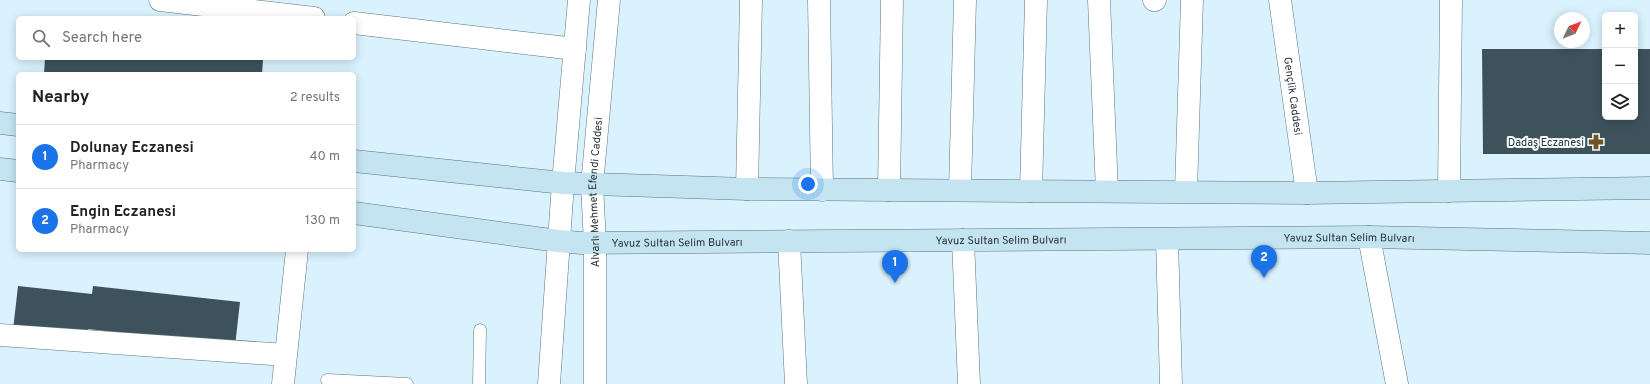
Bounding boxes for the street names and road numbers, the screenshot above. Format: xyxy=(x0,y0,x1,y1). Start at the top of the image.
street label: Gençlik Caddesi xyxy=(1280,56,1305,136)
street label: Alvarlı Mehmet Efendi Caddesi xyxy=(586,117,606,267)
street label: Yavuz Sultan Selim Bulvarı xyxy=(1283,231,1415,246)
street label: Yavuz Sultan Selim Bulvarı xyxy=(935,233,1067,248)
street label: Yavuz Sultan Selim Bulvarı xyxy=(611,236,743,251)

